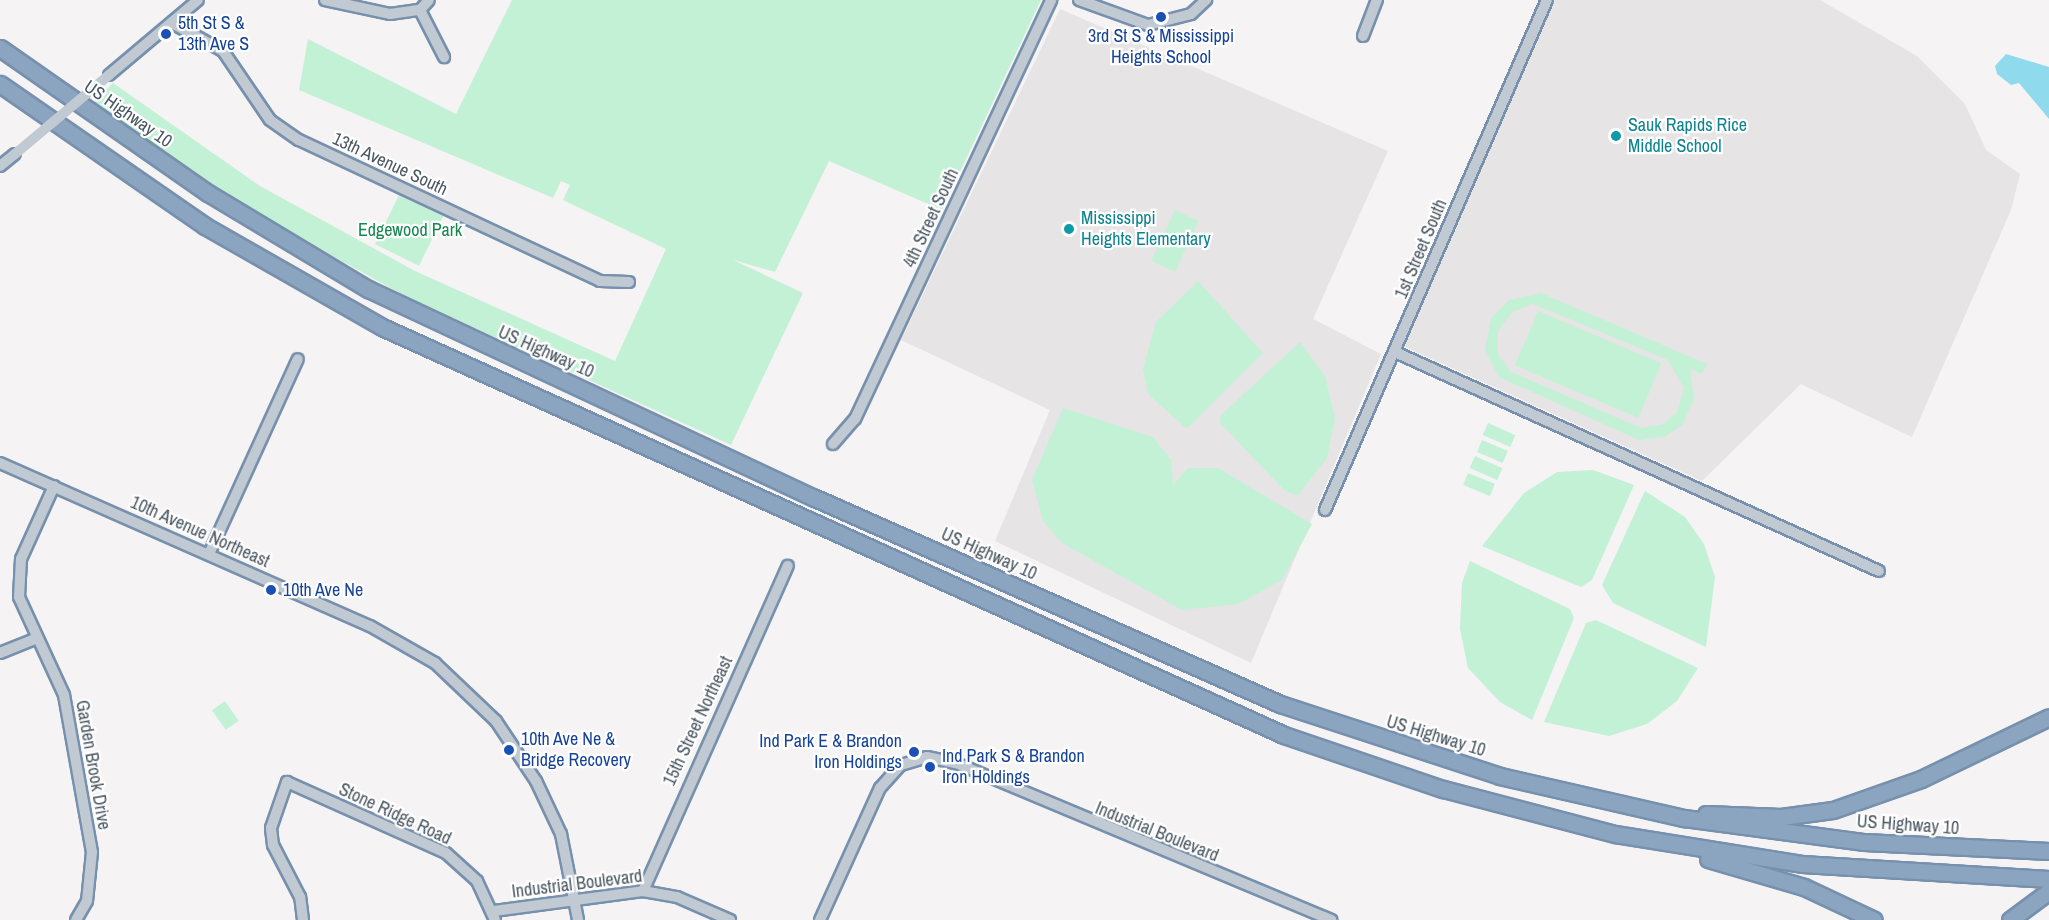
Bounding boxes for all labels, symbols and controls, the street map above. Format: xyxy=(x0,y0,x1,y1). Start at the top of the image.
marker: 3rd St S & Mississippi Heights School xyxy=(1154,10,1168,24)
place label: 5th St S & 13th Ave S xyxy=(178,13,250,56)
place label: 3rd St S & Mississippi Heights School xyxy=(1088,26,1234,68)
marker: 5th St S & 13th Ave S xyxy=(159,27,173,41)
street label: US Highway 10 xyxy=(80,76,176,152)
place label: Sauk Rapids Rice Middle School xyxy=(1628,115,1747,158)
street label: 13th Avenue South xyxy=(329,128,451,200)
marker: Sauk Rapids Rice Middle School xyxy=(1609,129,1623,143)
street label: 4th Street South xyxy=(899,165,963,271)
street label: 1st Street South xyxy=(1390,196,1452,302)
place label: Mississippi Heights Elementary xyxy=(1081,208,1211,250)
park label: Edgewood Park xyxy=(358,219,462,241)
marker: Mississippi Heights Elementary xyxy=(1062,222,1076,236)
street label: US Highway 10 xyxy=(495,321,597,383)
street label: 10th Avenue Northeast xyxy=(127,491,273,573)
street label: US Highway 10 xyxy=(938,523,1040,585)
place label: 10th Ave Ne xyxy=(283,579,364,601)
marker: 10th Ave Ne xyxy=(264,583,278,597)
street label: 15th Street Northeast xyxy=(659,653,737,789)
street label: Garden Brook Drive xyxy=(71,698,115,832)
street label: US Highway 10 xyxy=(1384,711,1488,761)
place label: 10th Ave Ne & Bridge Recovery xyxy=(521,729,631,771)
place label: Ind Park E & Brandon Iron Holdings xyxy=(759,731,902,774)
marker: 10th Ave Ne & Bridge Recovery xyxy=(502,743,516,757)
marker: Ind Park E & Brandon Iron Holdings xyxy=(907,745,921,759)
place label: Ind Park S & Brandon Iron Holdings xyxy=(942,746,1085,789)
marker: Ind Park S & Brandon Iron Holdings xyxy=(923,760,937,774)
street label: Stone Ridge Road xyxy=(335,779,455,849)
street label: Industrial Boulevard xyxy=(1092,797,1222,867)
street label: US Highway 10 xyxy=(1856,811,1960,839)
street label: Industrial Boulevard xyxy=(511,865,643,903)

